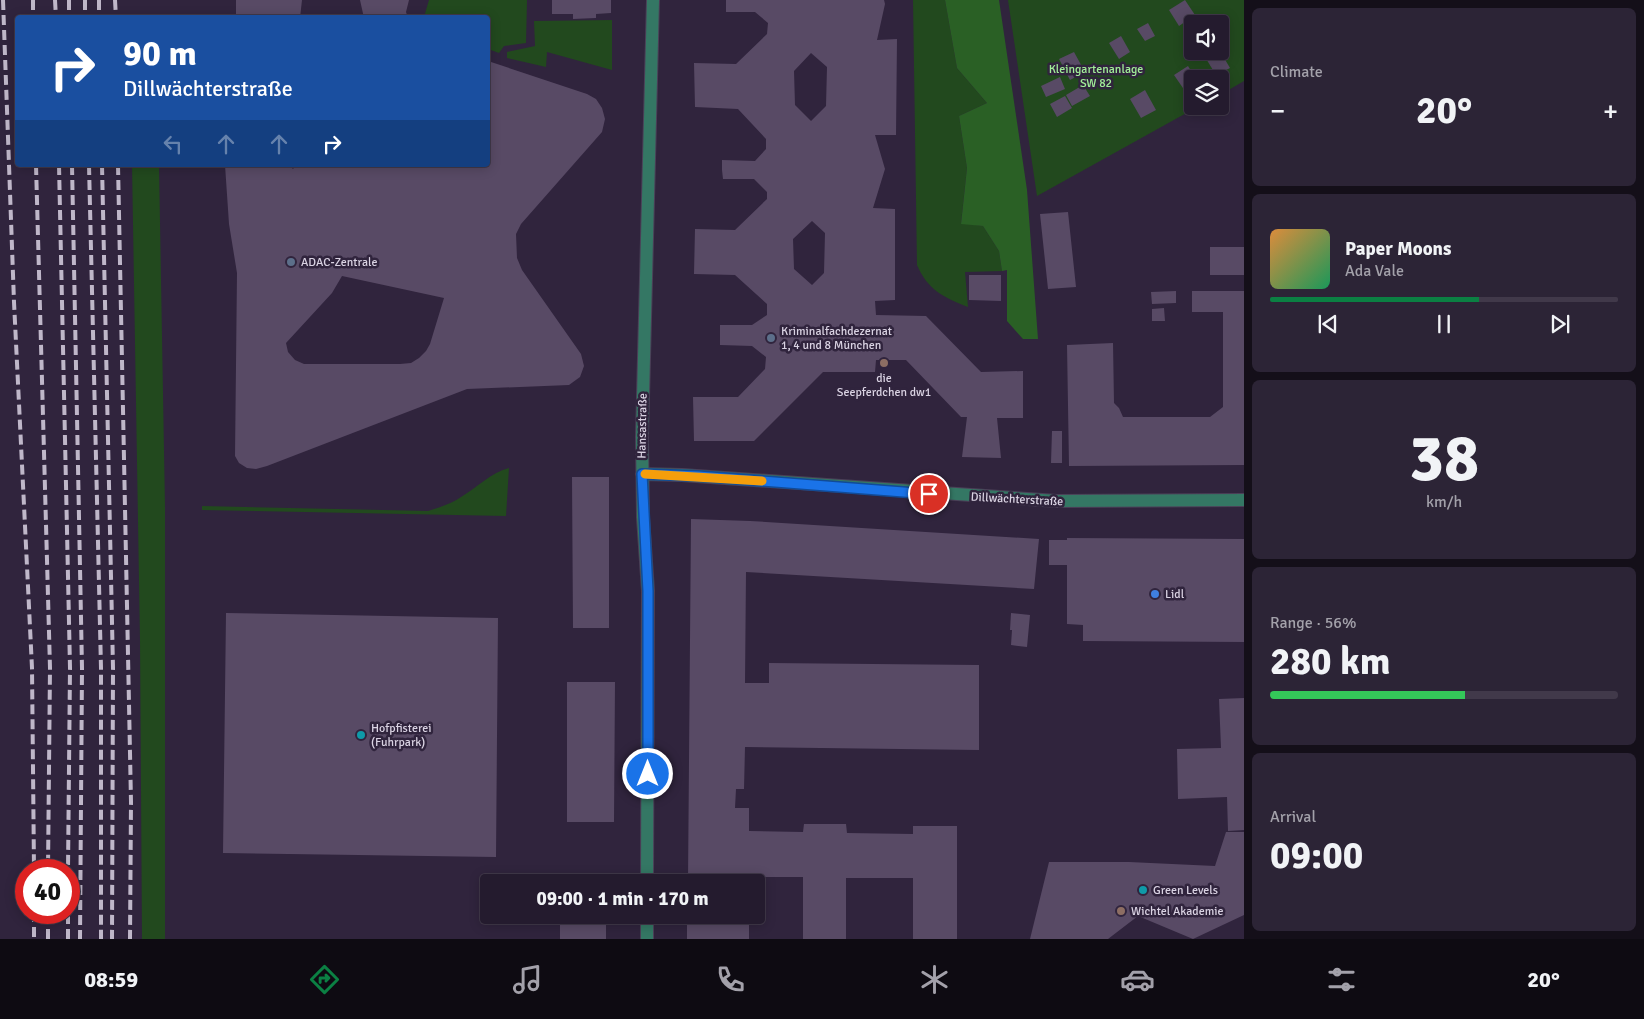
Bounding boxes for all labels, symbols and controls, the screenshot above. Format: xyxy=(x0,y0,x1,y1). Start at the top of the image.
map controls xyxy=(1184,15,1229,115)
button: sound xyxy=(1184,15,1229,60)
text: 90 m xyxy=(123,32,197,75)
icon: right xyxy=(40,35,105,100)
park label: Kleingartenanlage SW 82 xyxy=(1049,62,1143,91)
text: Climate xyxy=(1270,62,1323,82)
button: layers xyxy=(1184,70,1229,115)
text: Dillwächterstraße xyxy=(123,75,293,102)
text: 20° xyxy=(1416,87,1472,134)
text: − xyxy=(1270,94,1285,128)
text: + xyxy=(1603,94,1618,128)
icon: left xyxy=(159,130,187,158)
icon: ahead xyxy=(212,130,240,158)
icon: ahead xyxy=(265,130,293,158)
icon: right xyxy=(318,130,346,158)
text: Paper Moons xyxy=(1345,237,1451,261)
place label: ADAC-Zentrale xyxy=(301,255,377,270)
marker: ADAC-Zentrale xyxy=(285,256,297,268)
text: Ada Vale xyxy=(1345,261,1404,281)
icon: previous xyxy=(1314,310,1342,338)
icon: pause xyxy=(1430,310,1458,338)
icon: next xyxy=(1546,310,1574,338)
place label: Kriminalfachdezernat 1, 4 und 8 München xyxy=(781,324,892,353)
marker: Kriminalfachdezernat 1, 4 und 8 München xyxy=(765,332,777,344)
marker: die Seepferdchen dw1 xyxy=(878,357,890,369)
place label: die Seepferdchen dw1 xyxy=(837,371,931,400)
street label: Hansastraße xyxy=(634,393,651,459)
text: 38 xyxy=(1409,419,1479,499)
pin xyxy=(908,473,950,515)
icon: arrive xyxy=(915,480,943,508)
street label: Dillwächterstraße xyxy=(970,490,1064,509)
text: km/h xyxy=(1426,492,1462,512)
place label: Lidl xyxy=(1165,587,1185,602)
marker: Lidl xyxy=(1149,588,1161,600)
text: Range · 56% xyxy=(1270,613,1356,633)
text: 280 km xyxy=(1270,638,1391,685)
place label: Hofpfisterei (Fuhrpark) xyxy=(371,721,431,750)
marker: Hofpfisterei (Fuhrpark) xyxy=(355,729,367,741)
position arrow xyxy=(621,747,673,799)
text: Arrival xyxy=(1270,807,1316,827)
text: 09:00 xyxy=(1270,832,1363,879)
speed limit sign: 40 xyxy=(15,859,80,924)
place label: Green Levels xyxy=(1153,883,1218,898)
marker: Green Levels xyxy=(1137,884,1149,896)
text: 09:00 · 1 min · 170 m xyxy=(536,887,709,911)
place label: Wichtel Akademie xyxy=(1131,904,1223,919)
marker: Wichtel Akademie xyxy=(1115,905,1127,917)
icon: directions xyxy=(307,962,342,997)
icon: music xyxy=(510,962,545,997)
icon: phone xyxy=(713,962,748,997)
icon: climate xyxy=(917,962,952,997)
icon: car xyxy=(1120,962,1155,997)
icon: filters xyxy=(1324,962,1359,997)
text: 08:59 xyxy=(84,966,138,993)
text: 20° xyxy=(1527,966,1560,993)

